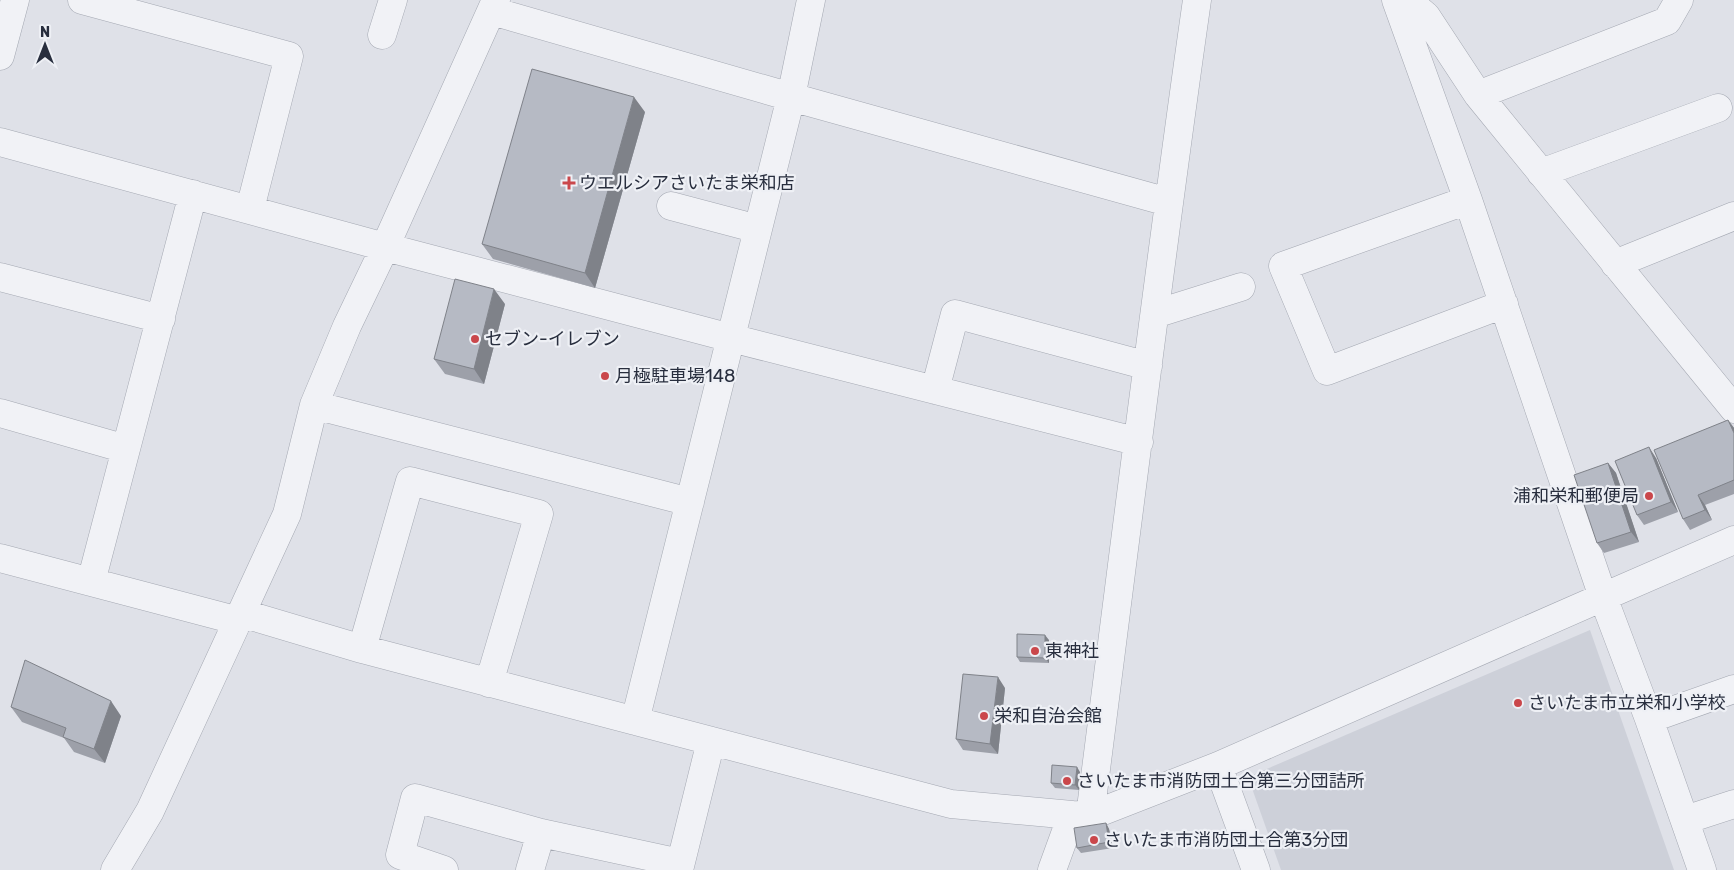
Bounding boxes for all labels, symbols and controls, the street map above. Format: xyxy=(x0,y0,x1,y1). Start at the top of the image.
north arrow xyxy=(20,20,70,70)
text: N xyxy=(40,24,50,41)
place label: ウエルシアさいたま栄和店 xyxy=(579,172,794,194)
marker: ウエルシアさいたま栄和店 xyxy=(563,177,575,189)
place label: セブン-イレブン xyxy=(485,328,620,350)
marker: セブン-イレブン xyxy=(469,333,481,345)
place label: 月極駐車場148 xyxy=(615,365,735,387)
marker: 月極駐車場148 xyxy=(599,370,611,382)
place label: 浦和栄和郵便局 xyxy=(1513,485,1639,507)
marker: 浦和栄和郵便局 xyxy=(1643,490,1655,502)
place label: 東神社 xyxy=(1045,640,1099,662)
marker: 東神社 xyxy=(1029,645,1041,657)
place label: さいたま市立栄和小学校 xyxy=(1528,692,1725,714)
marker: さいたま市立栄和小学校 xyxy=(1512,697,1524,709)
place label: 栄和自治会館 xyxy=(994,705,1102,727)
marker: 栄和自治会館 xyxy=(978,710,990,722)
place label: さいたま市消防団土合第三分団詰所 xyxy=(1077,770,1364,792)
marker: さいたま市消防団土合第三分団詰所 xyxy=(1061,775,1073,787)
place label: さいたま市消防団土合第3分団 xyxy=(1104,829,1348,851)
marker: さいたま市消防団土合第3分団 xyxy=(1088,834,1100,846)

